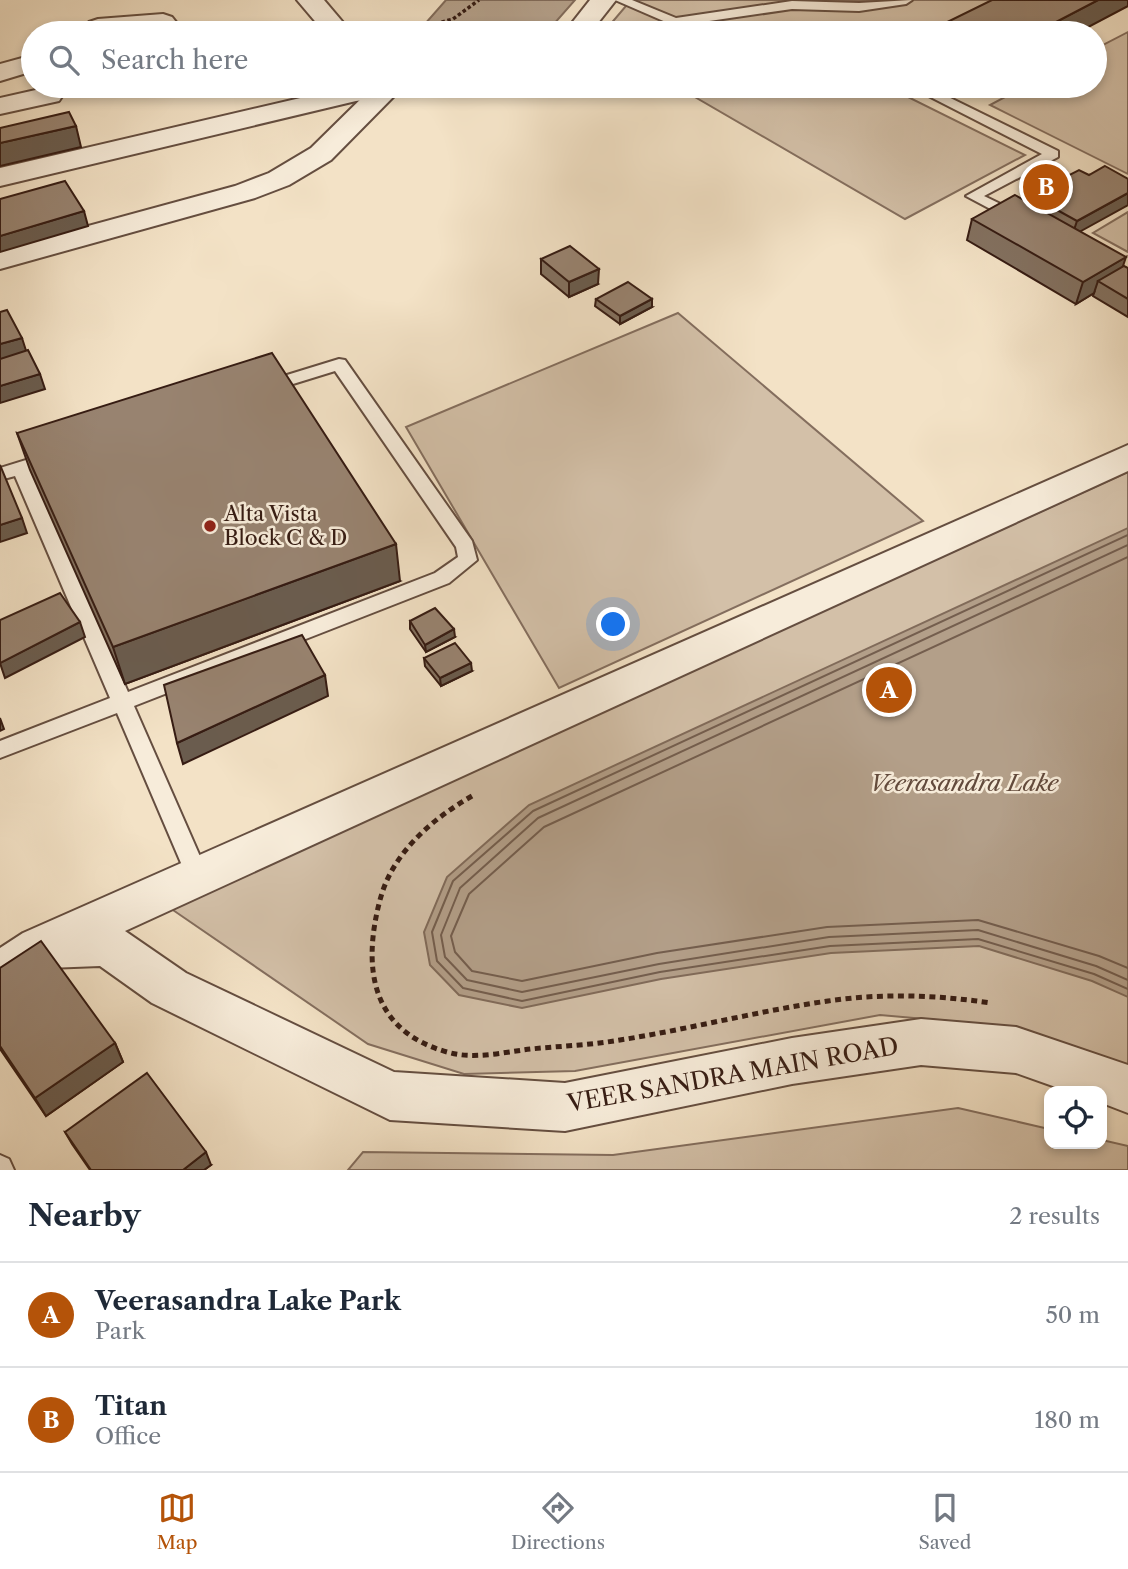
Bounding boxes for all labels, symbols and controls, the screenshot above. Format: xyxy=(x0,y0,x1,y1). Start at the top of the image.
search box xyxy=(21,21,1107,98)
icon: search xyxy=(45,41,83,79)
text: Search here xyxy=(101,44,248,76)
pin: B xyxy=(1023,161,1069,213)
place label: Alta Vista Block C & D xyxy=(223,501,347,550)
marker: Alta Vista Block C & D xyxy=(202,518,218,534)
your location xyxy=(596,607,630,641)
pin: A xyxy=(866,664,912,716)
water label: Veerasandra Lake xyxy=(870,769,1059,797)
street label: VEER SANDRA MAIN ROAD xyxy=(564,1031,901,1118)
map controls xyxy=(1044,1086,1107,1149)
button: locate xyxy=(1044,1086,1107,1149)
text: Nearby xyxy=(28,1197,141,1234)
text: 2 results xyxy=(1009,1202,1100,1230)
text: Veerasandra Lake Park xyxy=(95,1285,401,1317)
text: A xyxy=(42,1301,60,1329)
text: 50 m xyxy=(1045,1301,1100,1329)
text: Park xyxy=(95,1317,145,1345)
text: Titan xyxy=(95,1390,167,1422)
text: B xyxy=(42,1406,60,1434)
text: 180 m xyxy=(1035,1406,1100,1434)
text: Office xyxy=(95,1422,161,1450)
tab: Map xyxy=(157,1489,198,1554)
tab: Directions xyxy=(511,1489,605,1554)
tab: Saved xyxy=(918,1489,971,1554)

